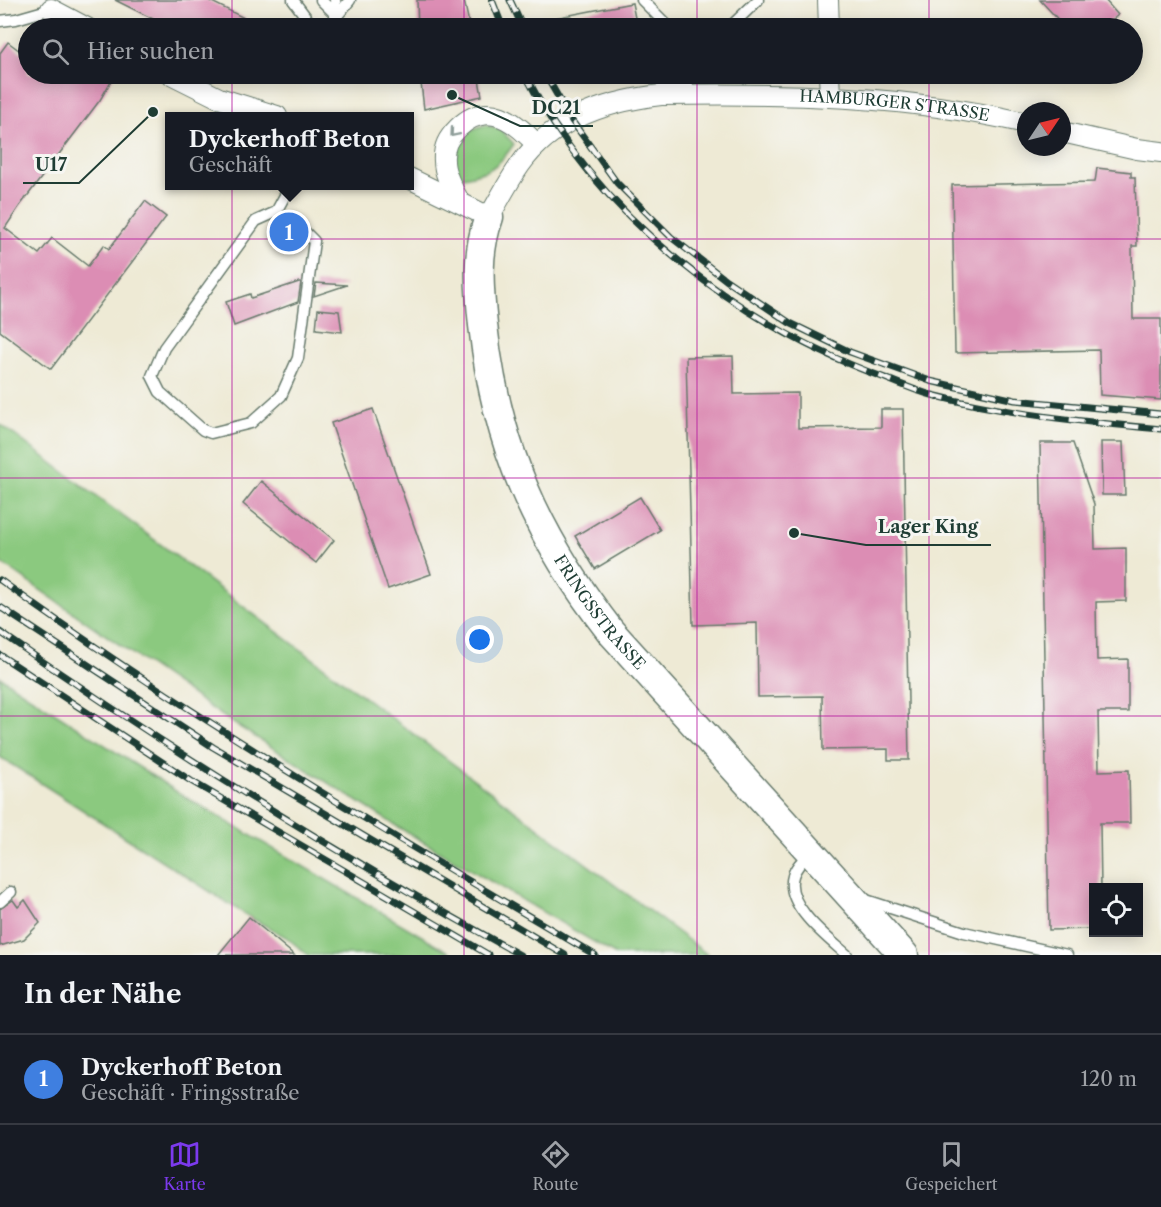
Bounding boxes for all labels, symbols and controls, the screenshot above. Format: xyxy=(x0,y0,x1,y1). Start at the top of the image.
search box xyxy=(18,18,1143,84)
icon: search xyxy=(39,35,72,68)
text: Hier suchen xyxy=(87,38,214,65)
street label: HAMBURGER STRASSE xyxy=(799,86,991,125)
callout: DC21 xyxy=(520,90,593,126)
text: DC21 xyxy=(532,97,580,119)
north arrow xyxy=(1017,102,1071,156)
popup xyxy=(165,112,414,190)
text: Dyckerhoff Beton xyxy=(189,126,390,153)
one-way arrow xyxy=(451,126,462,137)
callout: U17 xyxy=(23,147,79,183)
text: Geschäft xyxy=(189,153,272,177)
text: U17 xyxy=(35,154,68,176)
pin: 1 xyxy=(270,210,308,254)
callout: Lager King xyxy=(866,509,991,545)
text: Lager King xyxy=(878,516,979,538)
street label: FRINGSSTRASSE xyxy=(550,551,650,674)
your location xyxy=(465,625,494,654)
map controls xyxy=(1089,883,1143,937)
button: locate xyxy=(1089,883,1143,937)
text: In der Nähe xyxy=(24,978,181,1010)
text: Dyckerhoff Beton xyxy=(81,1054,282,1081)
text: 1 xyxy=(39,1067,48,1091)
text: 120 m xyxy=(1080,1067,1137,1091)
text: Geschäft · Fringsstraße xyxy=(81,1081,300,1105)
tab: Karte xyxy=(163,1138,206,1194)
tab: Route xyxy=(533,1138,578,1194)
tab: Gespeichert xyxy=(905,1138,998,1194)

